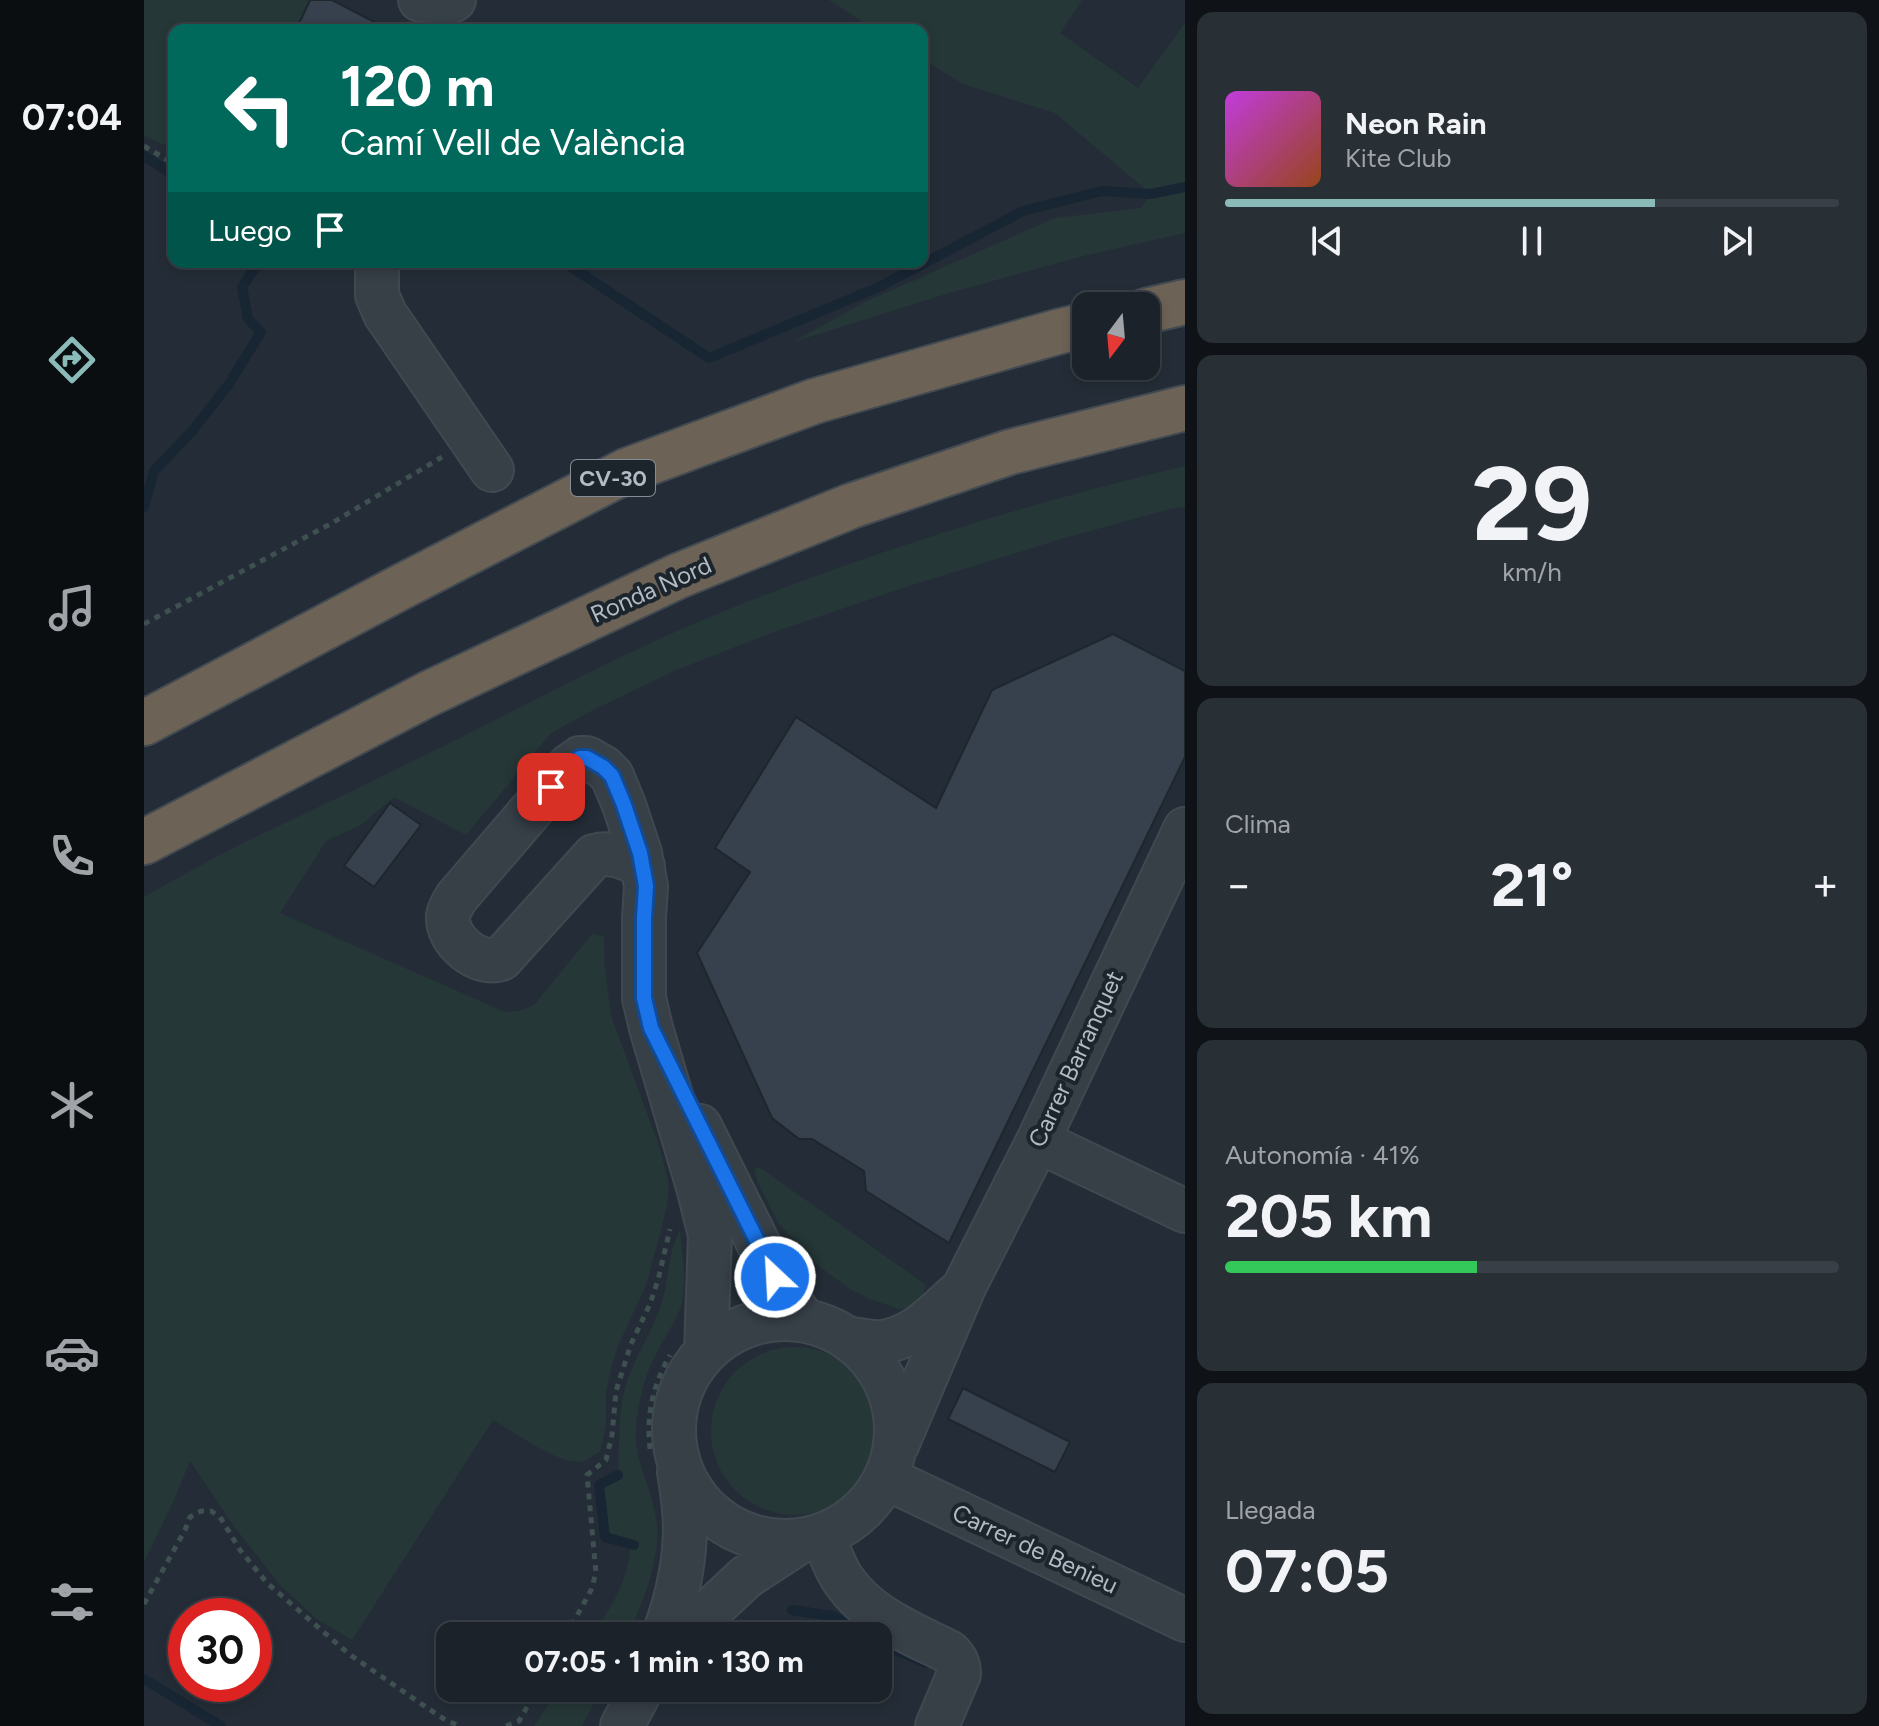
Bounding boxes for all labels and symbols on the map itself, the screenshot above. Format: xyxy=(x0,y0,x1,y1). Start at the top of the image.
north arrow xyxy=(1072,292,1160,380)
road number: CV-30 xyxy=(571,460,655,496)
street label: Ronda Nord xyxy=(586,550,716,629)
pin xyxy=(517,753,585,821)
street label: Carrer Barranquet xyxy=(1022,966,1129,1152)
position arrow xyxy=(733,1235,817,1319)
street label: Carrer de Benieu xyxy=(948,1498,1123,1600)
speed limit sign: 30 xyxy=(168,1598,272,1702)

